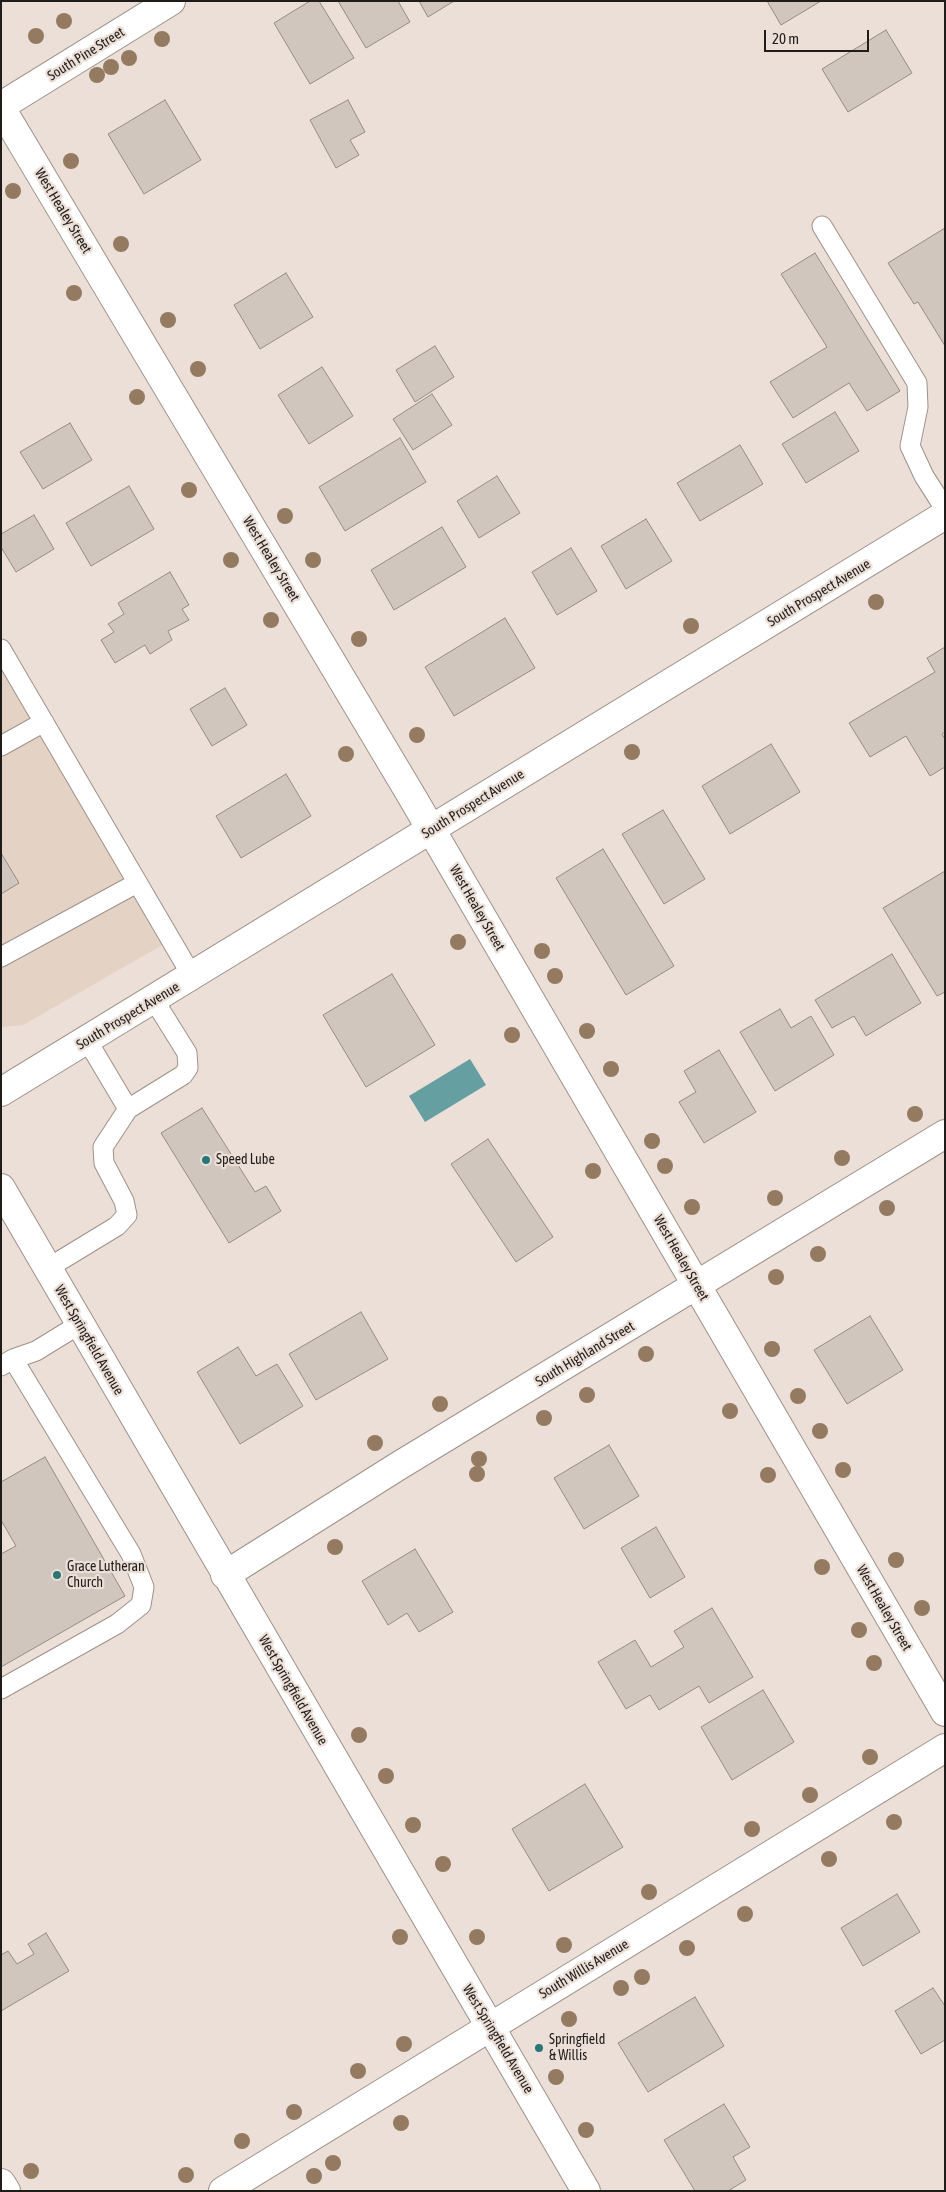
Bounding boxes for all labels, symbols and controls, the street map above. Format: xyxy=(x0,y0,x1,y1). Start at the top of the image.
scale bar xyxy=(766,20,871,52)
street label: South Pine Street xyxy=(44,24,128,84)
text: 20 m xyxy=(772,30,799,47)
street label: West Healey Street xyxy=(31,165,95,257)
street label: West Healey Street xyxy=(239,513,303,605)
street label: South Prospect Avenue xyxy=(764,556,874,630)
street label: South Prospect Avenue xyxy=(419,766,527,842)
street label: West Healey Street xyxy=(446,862,508,954)
street label: South Prospect Avenue xyxy=(73,979,183,1053)
place label: Speed Lube xyxy=(216,1152,275,1168)
marker: Speed Lube xyxy=(200,1154,212,1166)
street label: West Healey Street xyxy=(650,1212,712,1304)
street label: West Springfield Avenue xyxy=(51,1282,127,1398)
street label: South Highland Street xyxy=(532,1318,638,1390)
place label: Grace Lutheran Church xyxy=(67,1559,145,1591)
street label: West Healey Street xyxy=(853,1562,915,1654)
marker: Grace Lutheran Church xyxy=(51,1569,63,1581)
street label: West Springfield Avenue xyxy=(255,1632,331,1748)
street label: South Willis Avenue xyxy=(536,1936,632,2002)
street label: West Springfield Avenue xyxy=(459,1982,537,2096)
place label: Springfield & Willis xyxy=(549,2032,605,2064)
marker: Springfield & Willis xyxy=(533,2042,545,2054)

